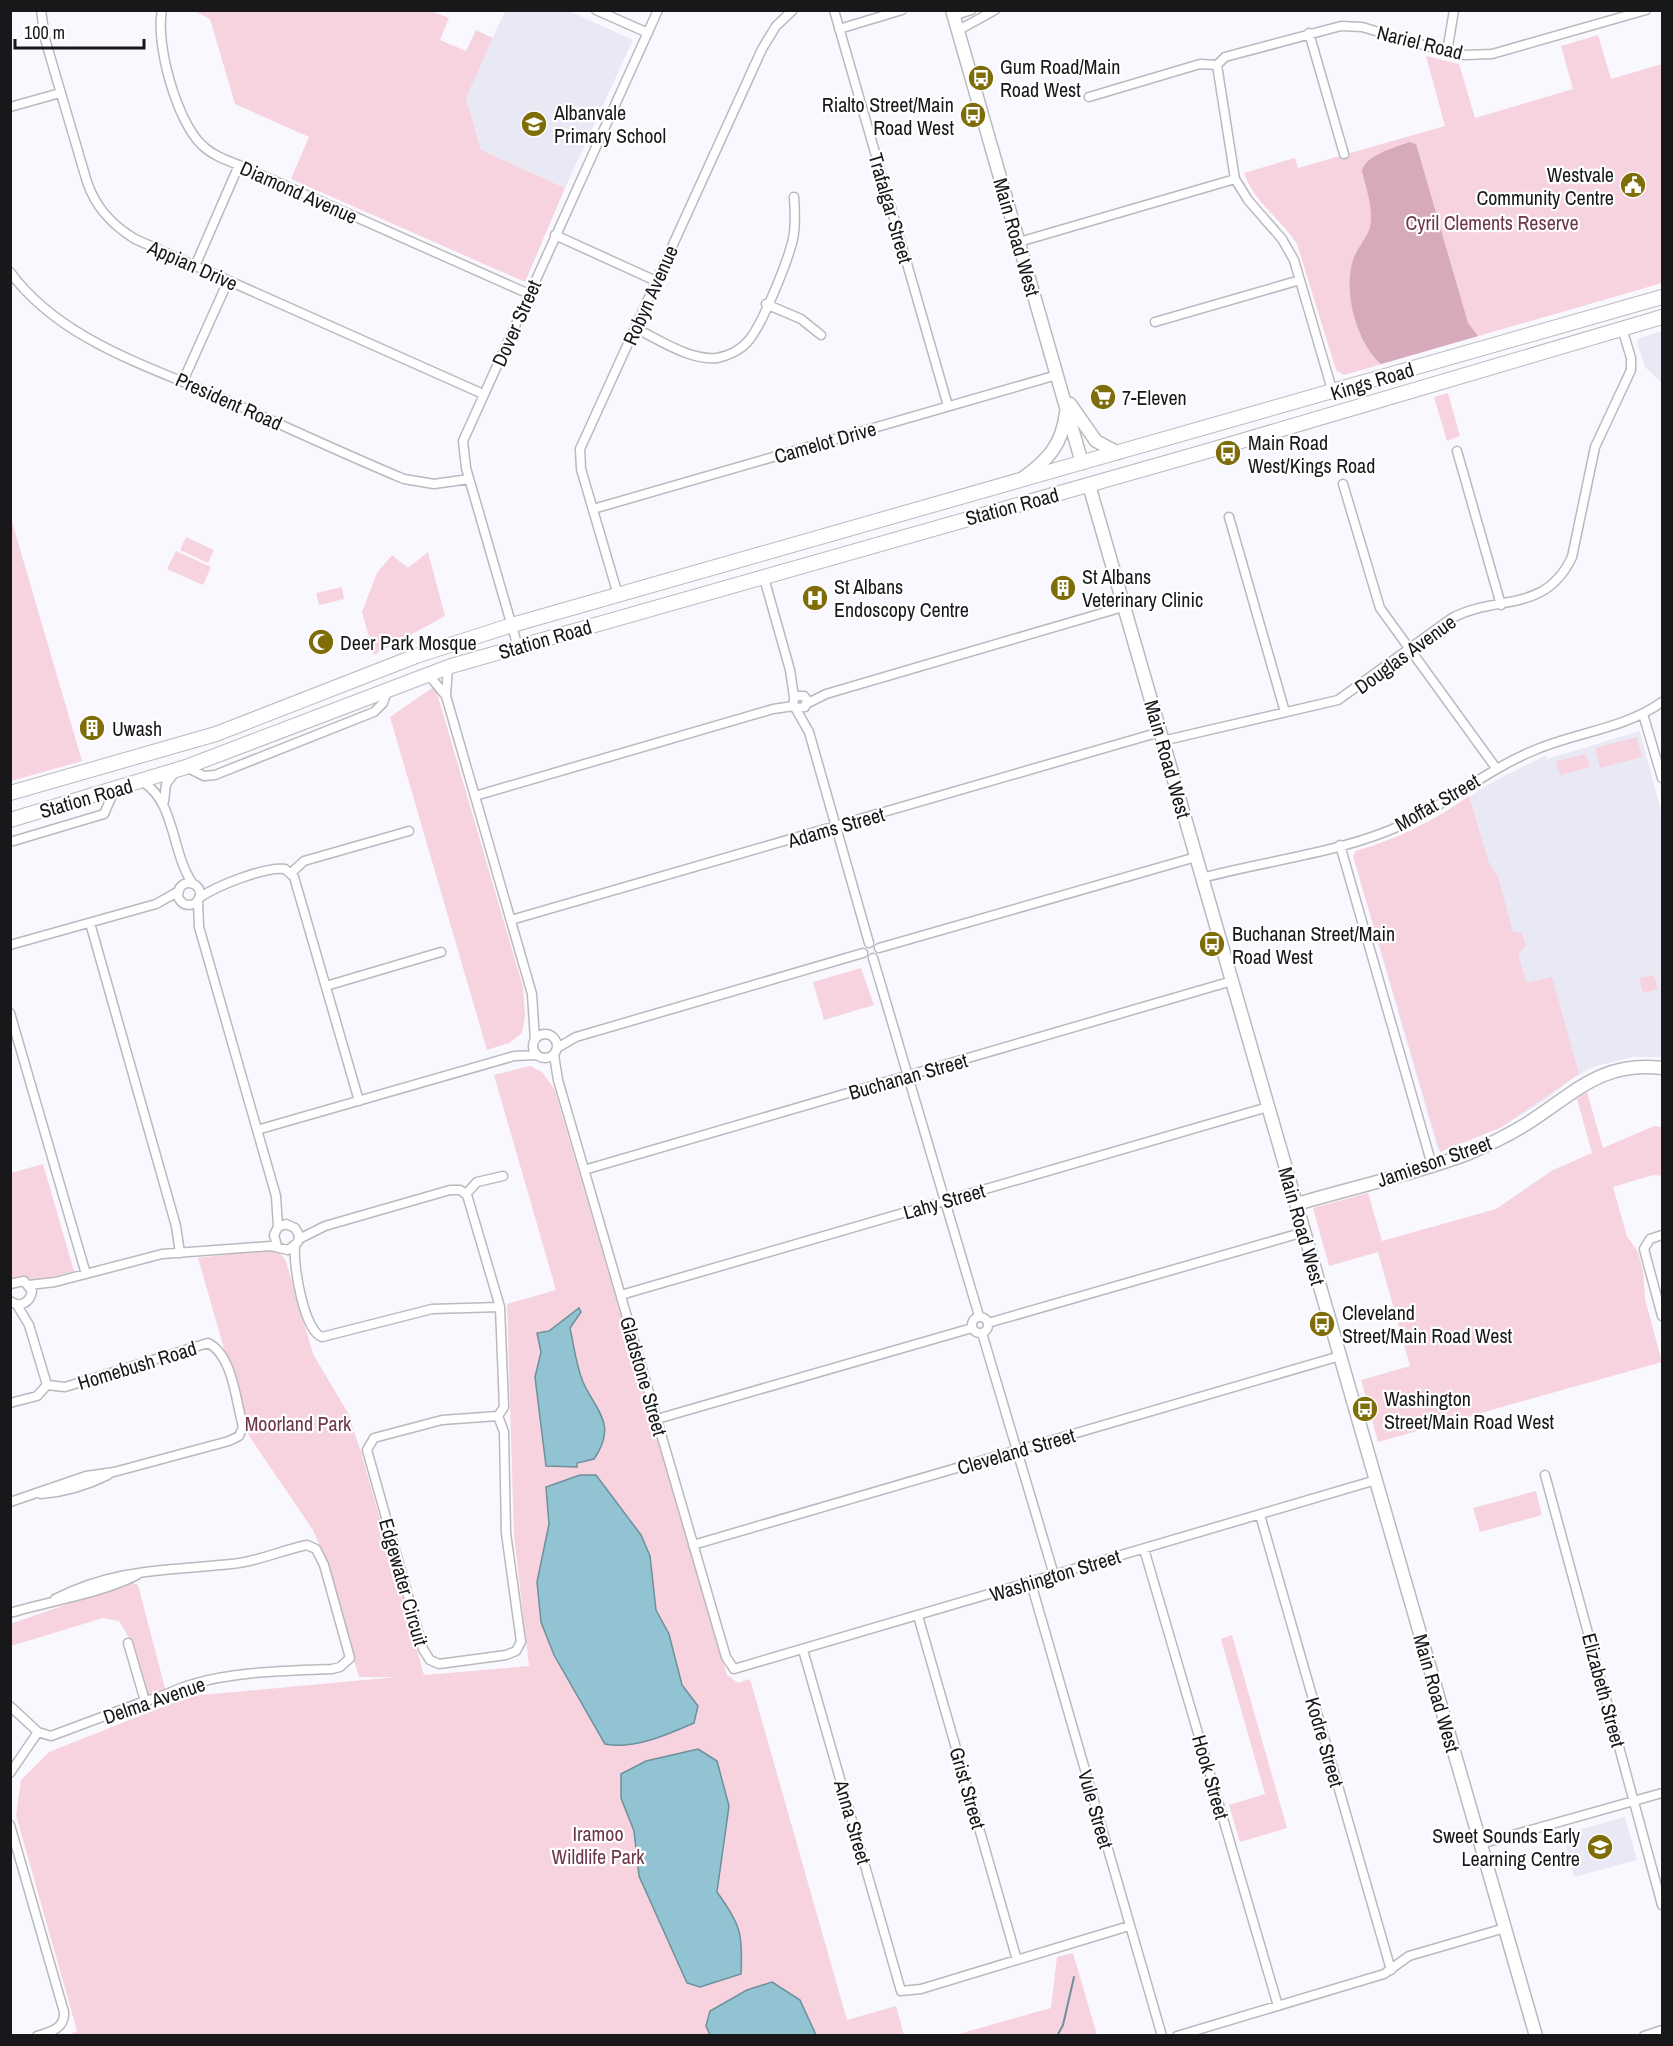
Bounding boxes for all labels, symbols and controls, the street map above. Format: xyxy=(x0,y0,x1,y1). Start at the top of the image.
scale bar xyxy=(15,12,144,50)
street label: Nariel Road xyxy=(1374,18,1466,66)
text: 100 m xyxy=(24,20,65,45)
place label: Gum Road/Main Road West xyxy=(1000,53,1120,103)
bus stop icon: Gum Road/Main Road West xyxy=(966,63,996,93)
place label: Rialto Street/Main Road West xyxy=(822,91,954,141)
place label: Albanvale Primary School xyxy=(553,99,666,149)
bus stop icon: Rialto Street/Main Road West xyxy=(958,100,988,130)
school or university icon: Albanvale Primary School xyxy=(519,109,549,139)
street label: Trafalgar Street xyxy=(862,150,920,267)
street label: Diamond Avenue xyxy=(236,154,362,230)
place label: Westvale Community Centre xyxy=(1476,161,1614,211)
public building icon: Westvale Community Centre xyxy=(1618,170,1648,200)
street label: Main Road West xyxy=(987,175,1047,300)
park label: Cyril Clements Reserve xyxy=(1405,209,1579,236)
street label: Appian Drive xyxy=(143,233,242,297)
street label: Robyn Avenue xyxy=(616,241,684,349)
street label: Dover Street xyxy=(485,275,547,371)
street label: Kings Road xyxy=(1327,356,1417,406)
street label: President Road xyxy=(171,365,287,437)
supermarket icon: 7-Eleven xyxy=(1088,382,1118,412)
place label: 7-Eleven xyxy=(1122,384,1187,411)
street label: Camelot Drive xyxy=(771,415,879,469)
place label: Main Road West/Kings Road xyxy=(1248,429,1375,479)
bus stop icon: Main Road West/Kings Road xyxy=(1213,438,1243,468)
street label: Station Road xyxy=(962,481,1062,531)
place label: St Albans Veterinary Clinic xyxy=(1082,563,1203,613)
place label: St Albans Endoscopy Centre xyxy=(834,573,969,623)
building icon: St Albans Veterinary Clinic xyxy=(1048,573,1078,603)
hospital icon: St Albans Endoscopy Centre xyxy=(800,583,830,613)
street label: Douglas Avenue xyxy=(1349,608,1461,700)
street label: Station Road xyxy=(495,613,595,665)
mosque icon: Deer Park Mosque xyxy=(306,627,336,657)
place label: Deer Park Mosque xyxy=(340,629,477,656)
street label: Main Road West xyxy=(1138,697,1198,822)
building icon: Uwash xyxy=(77,713,107,743)
place label: Uwash xyxy=(112,715,162,742)
street label: Moffat Street xyxy=(1390,767,1485,837)
street label: Station Road xyxy=(36,772,136,824)
street label: Adams Street xyxy=(784,800,888,854)
place label: Buchanan Street/Main Road West xyxy=(1232,920,1395,970)
bus stop icon: Buchanan Street/Main Road West xyxy=(1197,929,1227,959)
street label: Buchanan Street xyxy=(846,1046,971,1106)
street label: Jamieson Street xyxy=(1373,1129,1495,1193)
street label: Main Road West xyxy=(1272,1164,1332,1289)
street label: Lahy Street xyxy=(900,1176,988,1226)
place label: Cleveland Street/Main Road West xyxy=(1342,1299,1513,1349)
bus stop icon: Cleveland Street/Main Road West xyxy=(1307,1309,1337,1339)
street label: Gladstone Street xyxy=(614,1313,674,1439)
street label: Homebush Road xyxy=(74,1334,200,1396)
place label: Washington Street/Main Road West xyxy=(1384,1385,1555,1435)
bus stop icon: Washington Street/Main Road West xyxy=(1350,1394,1380,1424)
park label: Moorland Park xyxy=(245,1410,352,1437)
street label: Cleveland Street xyxy=(954,1421,1078,1481)
street label: Edgewater Circuit xyxy=(373,1515,435,1649)
street label: Washington Street xyxy=(986,1542,1124,1608)
street label: Elizabeth Street xyxy=(1576,1630,1632,1750)
street label: Main Road West xyxy=(1407,1631,1467,1756)
street label: Delma Avenue xyxy=(99,1670,209,1730)
street label: Kodre Street xyxy=(1299,1694,1351,1790)
street label: Hook Street xyxy=(1186,1732,1236,1823)
street label: Grist Street xyxy=(943,1744,993,1832)
street label: Vule Street xyxy=(1072,1767,1120,1852)
street label: Anna Street xyxy=(828,1776,878,1868)
park label: Iramoo Wildlife Park xyxy=(552,1820,645,1870)
place label: Sweet Sounds Early Learning Centre xyxy=(1432,1822,1581,1872)
school or university icon: Sweet Sounds Early Learning Centre xyxy=(1585,1832,1615,1862)

